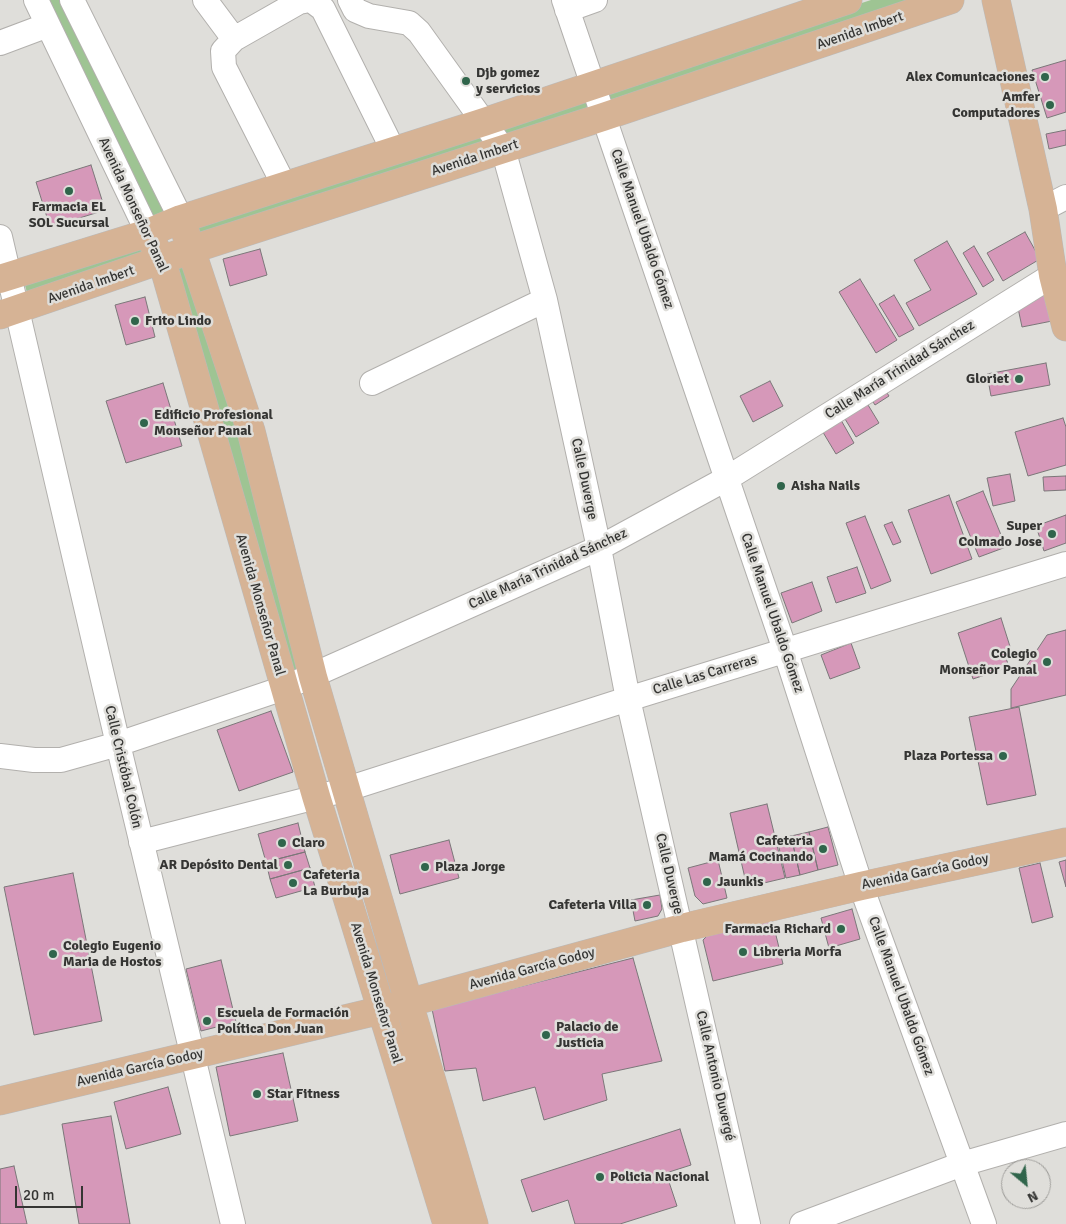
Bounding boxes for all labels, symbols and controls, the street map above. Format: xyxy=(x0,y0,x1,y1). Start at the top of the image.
street label: Avenida Imbert xyxy=(814,8,906,54)
place label: Djb gomez y servicios xyxy=(476,65,540,98)
place label: Alex Comunicaciones xyxy=(906,69,1035,85)
marker: Alex Comunicaciones xyxy=(1039,71,1051,83)
marker: Djb gomez y servicios xyxy=(460,75,472,87)
place label: Amfer Computadores xyxy=(952,89,1040,121)
marker: Amfer Computadores xyxy=(1044,99,1056,111)
street label: Avenida Monseñor Panal xyxy=(94,135,172,275)
street label: Avenida Imbert xyxy=(429,136,521,180)
street label: Calle Manuel Ubaldo Gómez xyxy=(607,147,677,311)
marker: Farmacia EL SOL Sucursal xyxy=(63,185,75,197)
place label: Farmacia EL SOL Sucursal xyxy=(29,199,109,232)
street label: Avenida Imbert xyxy=(45,262,137,308)
place label: Frito Lindo xyxy=(145,313,211,329)
marker: Frito Lindo xyxy=(129,315,141,327)
street label: Calle María Trinidad Sánchez xyxy=(822,317,978,423)
place label: Gloriet xyxy=(966,371,1009,387)
marker: Gloriet xyxy=(1013,373,1025,385)
place label: Edificio Profesional Monseñor Panal xyxy=(154,407,273,440)
marker: Edificio Profesional Monseñor Panal xyxy=(138,417,150,429)
street label: Calle Duverge xyxy=(567,437,601,521)
place label: Aisha Nails xyxy=(791,478,860,494)
marker: Aisha Nails xyxy=(775,480,787,492)
place label: Super Colmado Jose xyxy=(958,518,1042,550)
street label: Calle María Trinidad Sánchez xyxy=(466,525,630,613)
marker: Super Colmado Jose xyxy=(1046,528,1058,540)
street label: Calle Manuel Ubaldo Gómez xyxy=(737,531,807,695)
street label: Avenida Monseñor Panal xyxy=(232,532,288,678)
place label: Colegio Monseñor Panal xyxy=(939,646,1037,679)
street label: Calle Las Carreras xyxy=(651,651,759,699)
marker: Colegio Monseñor Panal xyxy=(1041,656,1053,668)
street label: Calle Cristóbal Colón xyxy=(101,704,145,830)
place label: Plaza Portessa xyxy=(904,748,993,764)
marker: Plaza Portessa xyxy=(997,750,1009,762)
street label: Calle Duverge xyxy=(652,832,686,916)
place label: Cafeteria Mamá Cocinando xyxy=(709,833,813,866)
place label: Claro xyxy=(292,835,325,851)
marker: Claro xyxy=(276,837,288,849)
marker: Cafeteria Mamá Cocinando xyxy=(817,843,829,855)
street label: Avenida García Godoy xyxy=(860,850,990,894)
place label: AR Depósito Dental xyxy=(160,857,278,873)
marker: AR Depósito Dental xyxy=(282,859,294,871)
place label: Plaza Jorge xyxy=(435,859,505,875)
marker: Plaza Jorge xyxy=(419,861,431,873)
place label: Cafeteria La Burbuja xyxy=(303,867,369,900)
place label: Jaunkis xyxy=(717,874,763,890)
marker: Jaunkis xyxy=(701,876,713,888)
marker: Cafeteria La Burbuja xyxy=(287,877,299,889)
place label: Cafeteria Villa xyxy=(548,897,637,913)
marker: Cafeteria Villa xyxy=(641,899,653,911)
street label: Calle Manuel Ubaldo Gómez xyxy=(864,914,938,1078)
street label: Avenida Monseñor Panal xyxy=(347,920,405,1066)
place label: Farmacia Richard xyxy=(725,921,831,937)
marker: Farmacia Richard xyxy=(835,923,847,935)
place label: Colegio Eugenio Maria de Hostos xyxy=(63,938,161,970)
street label: Avenida García Godoy xyxy=(467,944,597,994)
place label: Libreria Morfa xyxy=(753,944,842,960)
marker: Libreria Morfa xyxy=(737,946,749,958)
marker: Colegio Eugenio Maria de Hostos xyxy=(47,948,59,960)
place label: Escuela de Formación Política Don Juan xyxy=(217,1005,349,1038)
street label: Calle Antonio Duvergé xyxy=(692,1009,738,1143)
marker: Escuela de Formación Política Don Juan xyxy=(201,1015,213,1027)
place label: Palacio de Justicia xyxy=(556,1019,619,1052)
marker: Palacio de Justicia xyxy=(540,1029,552,1041)
street label: Avenida García Godoy xyxy=(75,1045,205,1091)
place label: Star Fitness xyxy=(267,1086,340,1102)
marker: Star Fitness xyxy=(251,1088,263,1100)
north arrow xyxy=(1001,1159,1051,1209)
place label: Policia Nacional xyxy=(610,1169,709,1185)
marker: Policia Nacional xyxy=(594,1171,606,1183)
scale bar xyxy=(18,1176,85,1208)
text: 20 m xyxy=(23,1186,54,1204)
text: N xyxy=(1025,1187,1041,1207)

